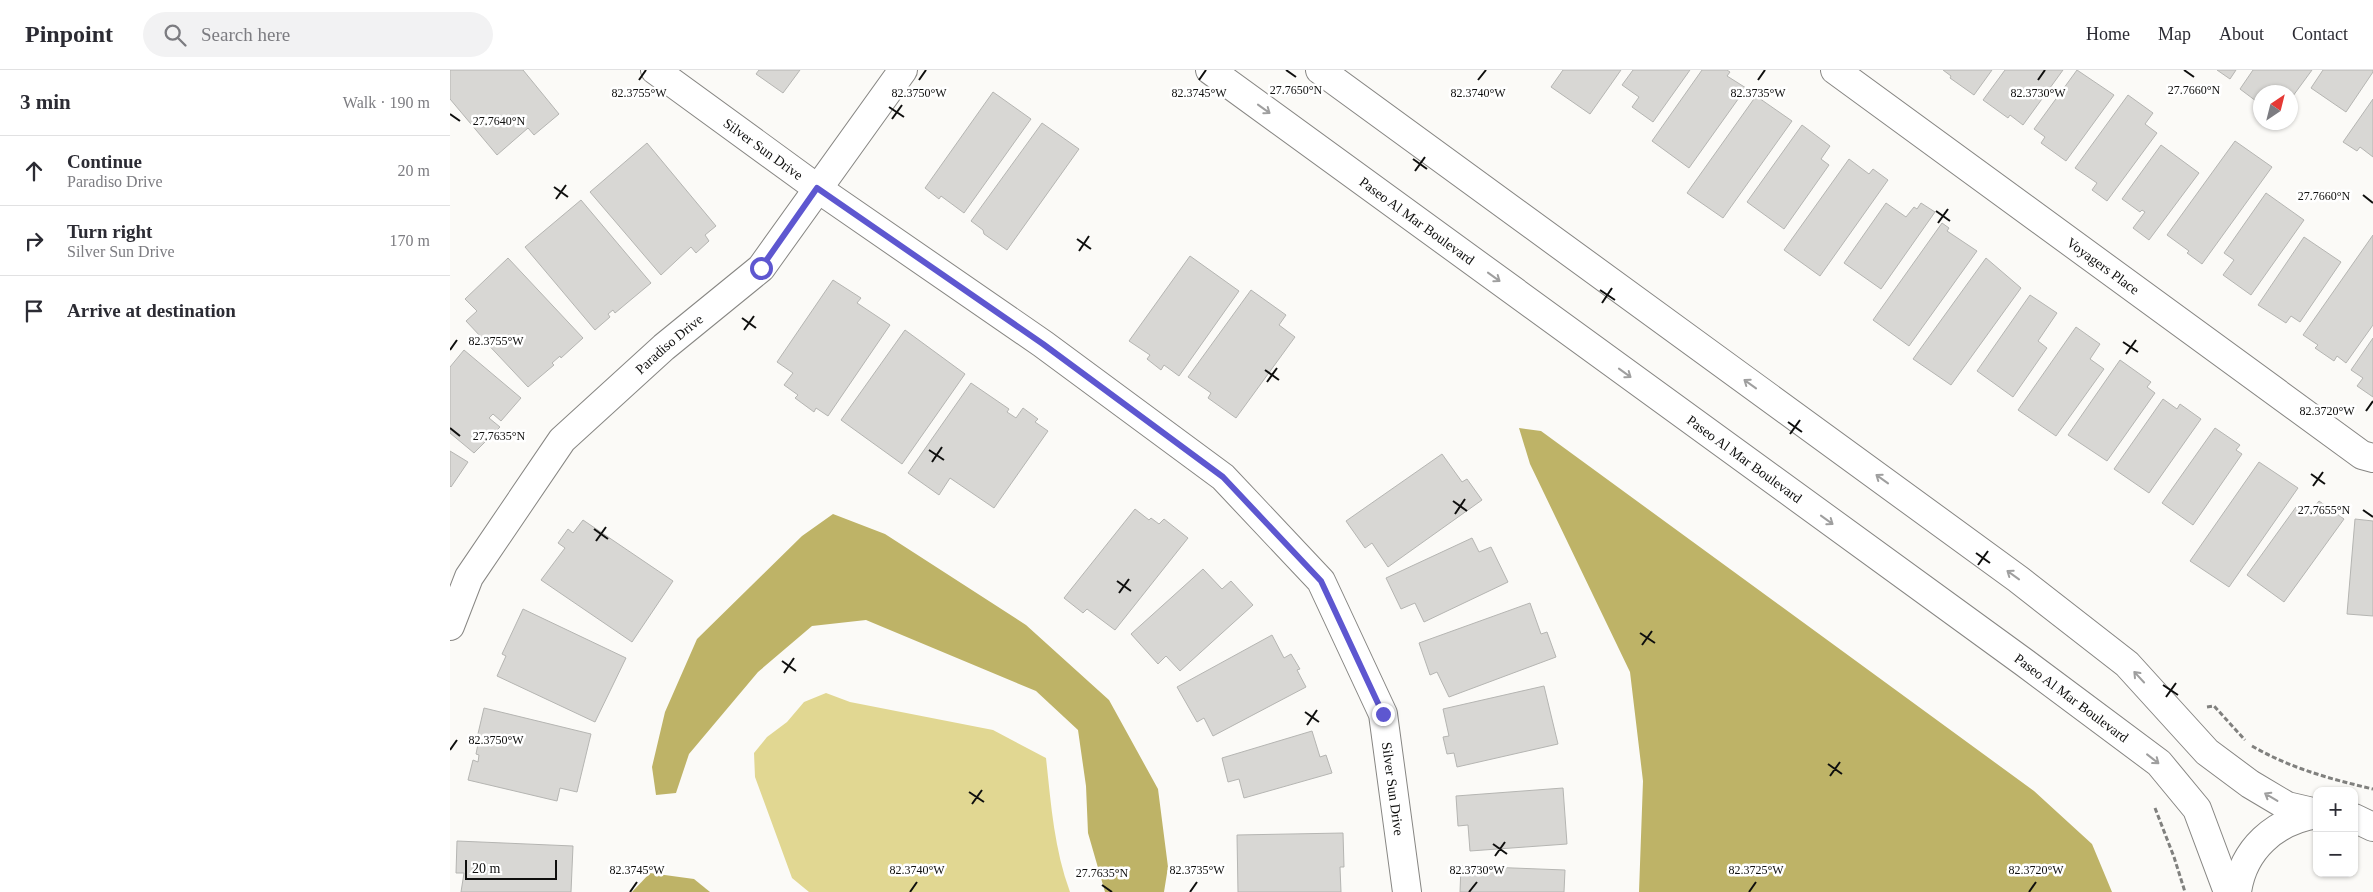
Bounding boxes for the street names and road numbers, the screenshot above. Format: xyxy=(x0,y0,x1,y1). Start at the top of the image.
street label: Silver Sun Drive xyxy=(721,115,806,183)
street label: Paseo Al Mar Boulevard xyxy=(1357,174,1477,267)
street label: Voyagers Place xyxy=(2064,235,2142,297)
street label: Paradiso Drive xyxy=(632,311,706,377)
street label: Paseo Al Mar Boulevard xyxy=(1684,412,1805,506)
street label: Paseo Al Mar Boulevard xyxy=(2012,650,2131,745)
street label: Silver Sun Drive xyxy=(1379,741,1407,837)

